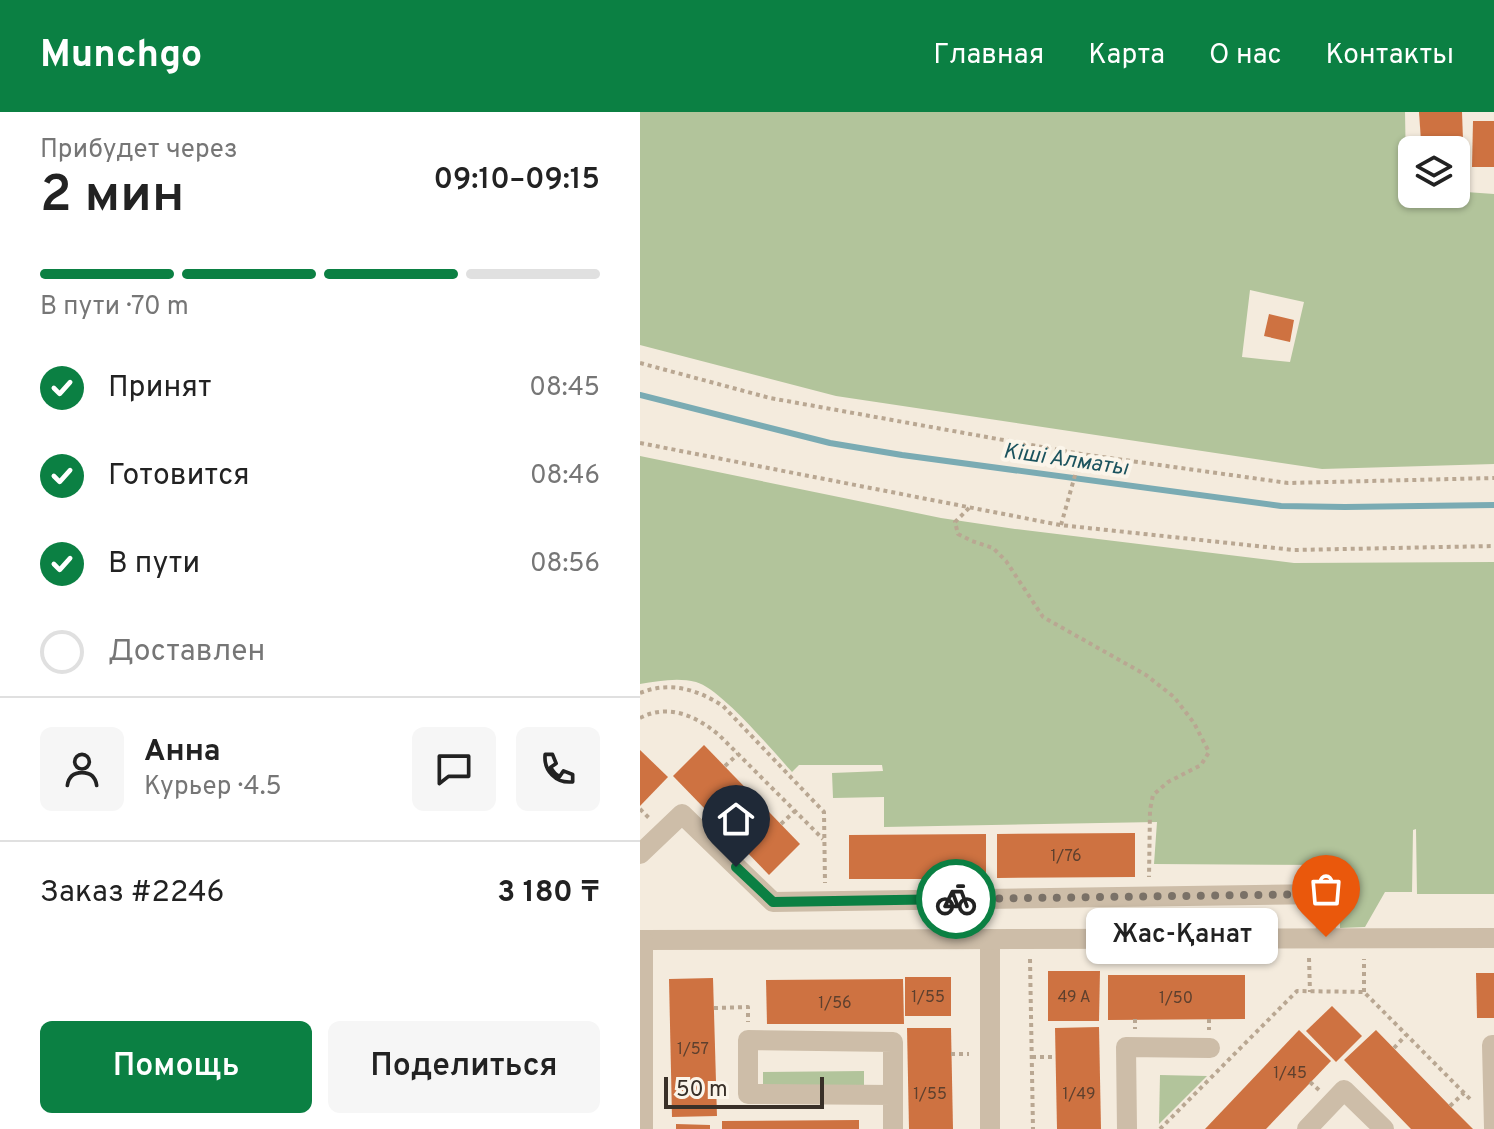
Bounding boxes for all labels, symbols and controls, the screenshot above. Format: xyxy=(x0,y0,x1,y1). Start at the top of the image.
text: Munchgo xyxy=(40,32,202,81)
text: Главная xyxy=(933,38,1044,74)
text: Карта xyxy=(1088,38,1165,74)
text: О нас xyxy=(1209,38,1282,74)
text: Контакты xyxy=(1326,38,1454,74)
text: Прибудет через xyxy=(40,134,238,167)
map controls xyxy=(1398,136,1470,208)
button: layers xyxy=(1398,136,1470,208)
text: 09:10–09:15 xyxy=(434,162,600,199)
text: 2 мин xyxy=(40,164,184,230)
text: В пути · 70 m xyxy=(40,291,189,324)
icon: check xyxy=(40,366,84,410)
text: Принят xyxy=(108,370,212,407)
text: 08:45 xyxy=(529,372,600,405)
water label: Кіші Алматы xyxy=(1001,438,1130,483)
icon: check xyxy=(40,454,84,498)
text: Готовится xyxy=(108,458,250,495)
text: 08:46 xyxy=(530,460,600,493)
icon: check xyxy=(40,542,84,586)
text: В пути xyxy=(108,546,200,583)
text: 08:56 xyxy=(530,548,600,581)
text: Доставлен xyxy=(108,634,265,671)
button: person xyxy=(40,727,124,811)
button: chat xyxy=(412,727,496,811)
button: phone xyxy=(516,727,600,811)
text: Анна xyxy=(144,734,221,771)
text: Курьер · 4.5 xyxy=(144,771,282,804)
pin xyxy=(702,785,770,867)
icon: home xyxy=(714,797,758,841)
house number: 1/76 xyxy=(1050,847,1082,867)
pin xyxy=(1292,855,1360,937)
courier xyxy=(916,859,996,939)
icon: bag xyxy=(1304,867,1348,911)
text: Заказ #2246 xyxy=(40,875,225,912)
text: 3 180 ₸ xyxy=(497,875,600,912)
icon: bike xyxy=(934,877,978,921)
callout: Жас-Қанат xyxy=(1086,909,1278,965)
text: Жас-Қанат xyxy=(1112,919,1252,952)
house number: 1/55 xyxy=(911,988,945,1008)
house number: 49 А xyxy=(1057,988,1091,1008)
house number: 1/50 xyxy=(1159,989,1193,1009)
house number: 1/56 xyxy=(818,994,852,1014)
button: Помощь xyxy=(40,1021,312,1113)
button: Поделиться xyxy=(328,1021,600,1113)
house number: 1/57 xyxy=(677,1040,709,1060)
house number: 1/45 xyxy=(1273,1064,1307,1084)
scale bar xyxy=(664,1073,824,1109)
text: 50 m xyxy=(676,1077,728,1104)
house number: 1/55 xyxy=(913,1085,947,1105)
house number: 1/49 xyxy=(1062,1085,1096,1105)

